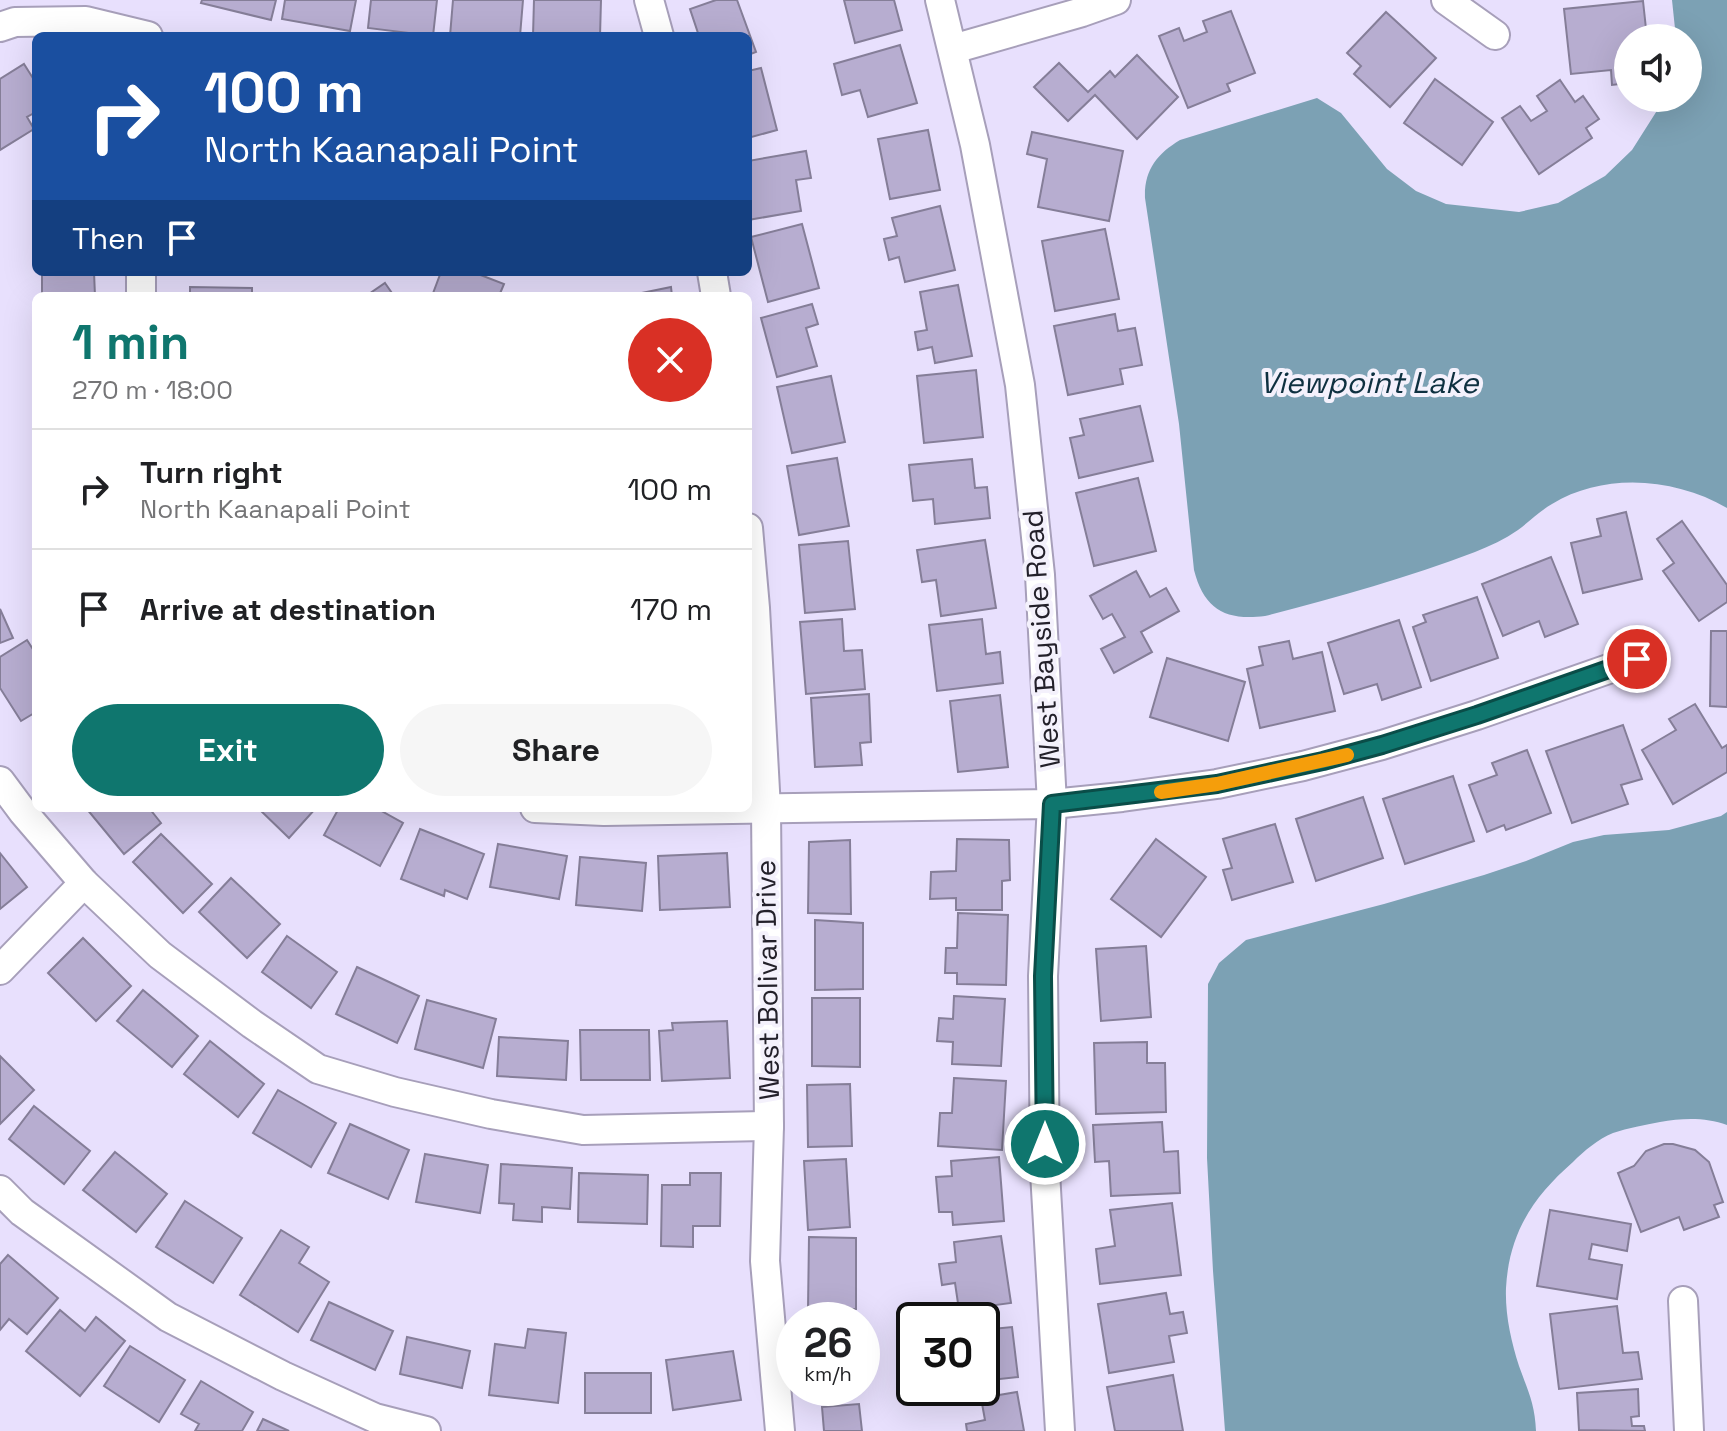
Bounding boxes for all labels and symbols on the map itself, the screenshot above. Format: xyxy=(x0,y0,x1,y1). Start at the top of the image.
water label: Viewpoint Lake xyxy=(1260,363,1480,402)
street label: West Bayside Road xyxy=(1014,509,1068,769)
pin xyxy=(1603,625,1671,693)
street label: West Bolivar Drive xyxy=(747,860,787,1100)
position arrow xyxy=(1003,1102,1087,1186)
speed limit sign: 30 xyxy=(896,1302,1000,1406)

